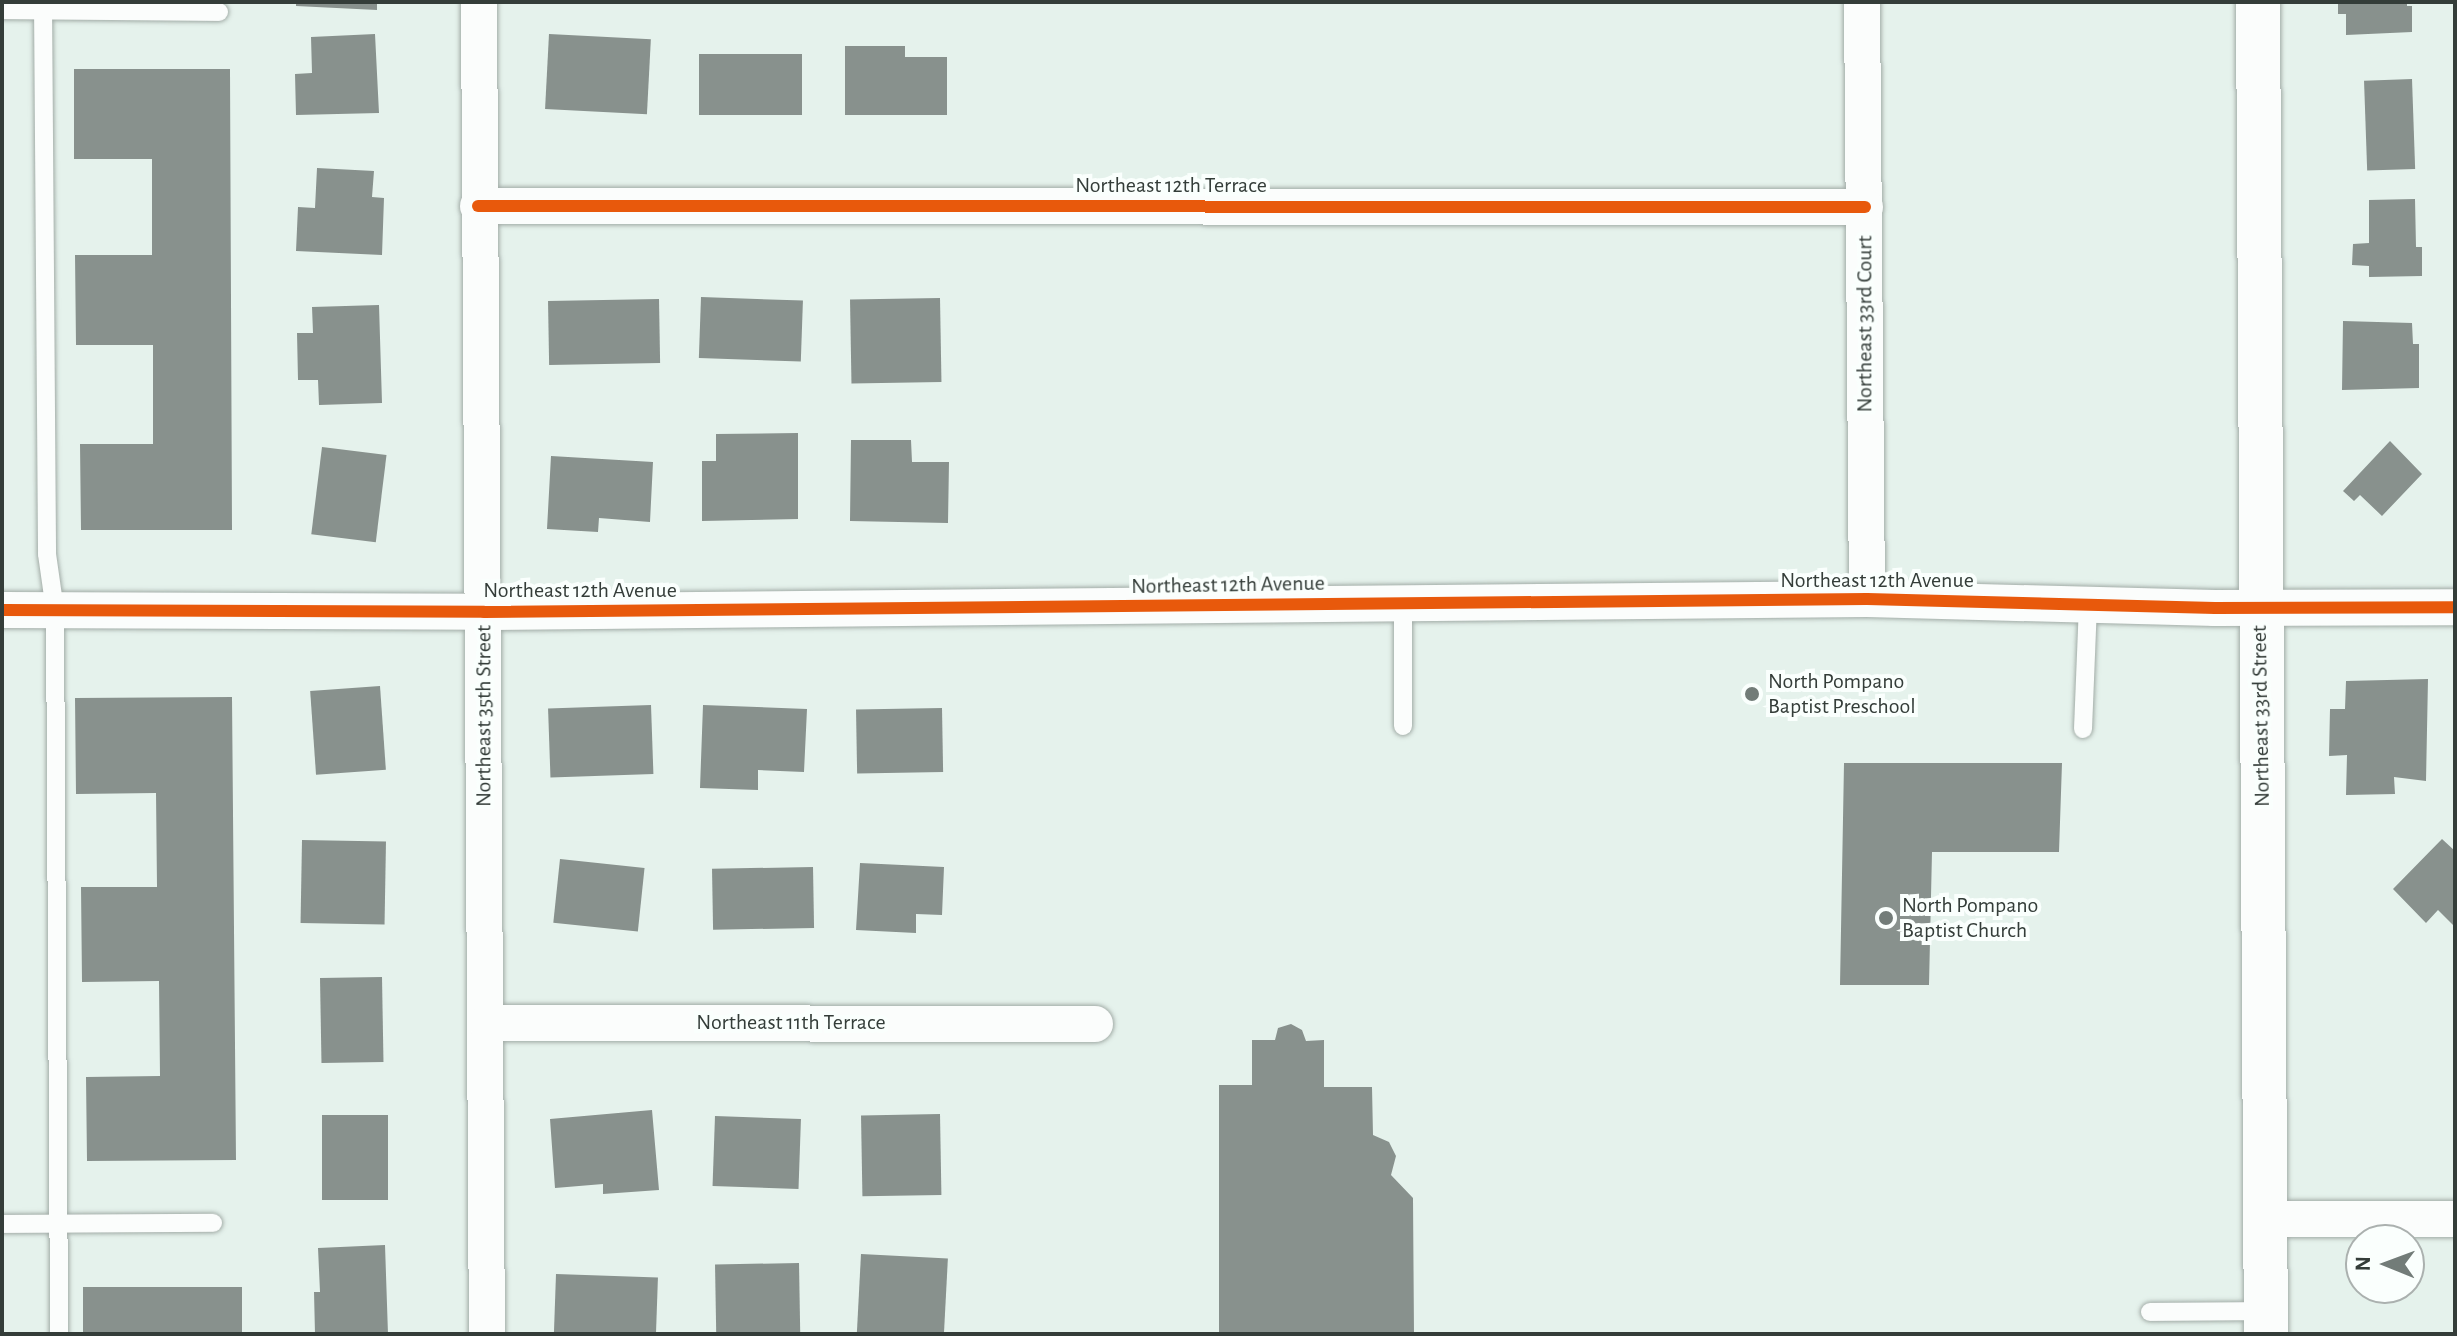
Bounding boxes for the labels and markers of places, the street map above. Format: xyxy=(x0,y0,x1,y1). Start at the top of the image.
place label: North Pompano Baptist Preschool xyxy=(1768,668,1916,720)
marker: North Pompano Baptist Preschool xyxy=(1743,685,1761,703)
place label: North Pompano Baptist Church xyxy=(1902,892,2038,944)
marker: North Pompano Baptist Church xyxy=(1877,909,1895,927)

